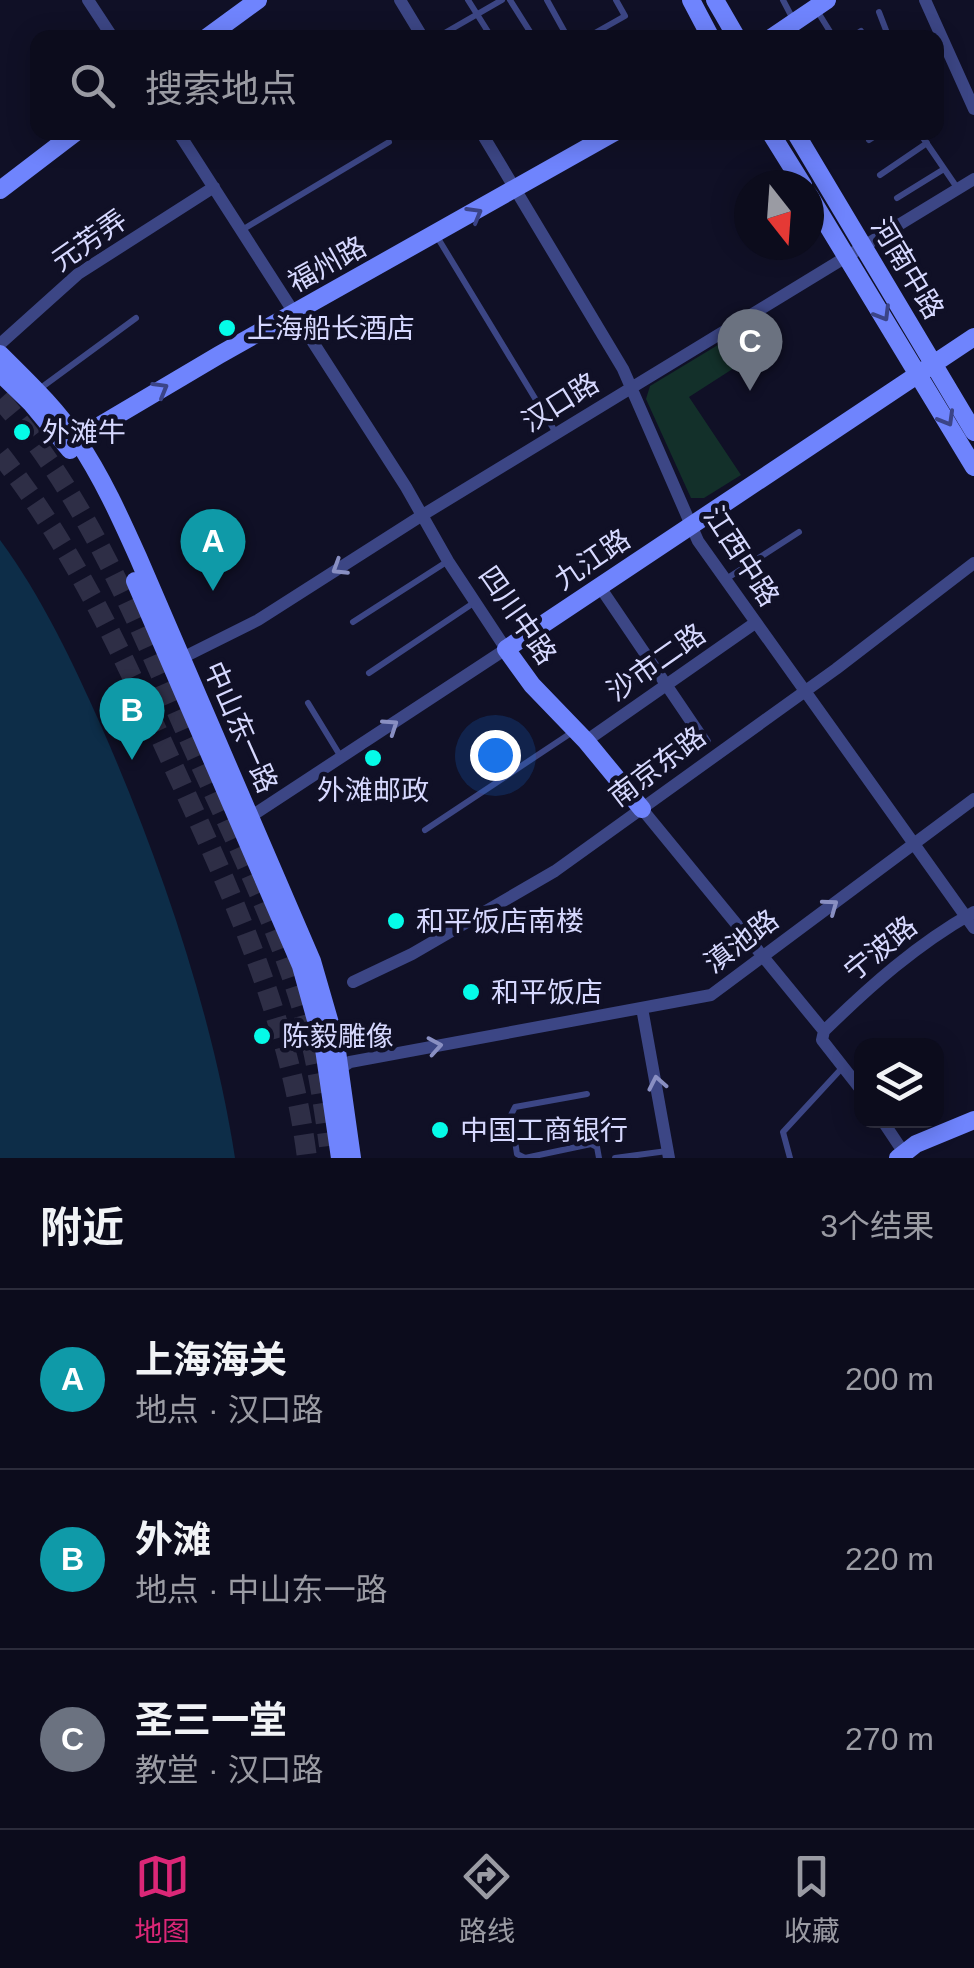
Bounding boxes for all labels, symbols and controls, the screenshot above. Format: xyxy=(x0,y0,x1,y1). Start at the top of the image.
search box xyxy=(30,30,944,140)
icon: search xyxy=(65,58,120,113)
text: 搜索地点 xyxy=(145,68,297,110)
north arrow xyxy=(734,170,824,260)
street label: 元芳弄 xyxy=(46,204,133,277)
one-way arrow xyxy=(464,206,482,226)
street label: 河南中路 xyxy=(865,212,950,324)
street label: 福州路 xyxy=(283,231,371,298)
one-way arrow xyxy=(871,303,890,321)
pin: C xyxy=(718,308,782,391)
place label: 上海船长酒店 xyxy=(247,313,415,344)
marker: 上海船长酒店 xyxy=(216,317,238,339)
street label: 汉口路 xyxy=(516,367,604,438)
one-way arrow xyxy=(150,382,168,402)
one-way arrow xyxy=(934,409,954,427)
place label: 外滩牛 xyxy=(42,417,126,448)
marker: 外滩牛 xyxy=(11,421,33,443)
street label: 江西中路 xyxy=(698,501,785,612)
pin: A xyxy=(180,508,246,591)
street label: 九江路 xyxy=(549,523,636,596)
one-way arrow xyxy=(332,556,350,575)
street label: 四川中路 xyxy=(473,561,562,670)
street label: 沙市二路 xyxy=(602,618,711,707)
street label: 中山东一路 xyxy=(198,657,283,797)
pin: B xyxy=(100,678,164,760)
one-way arrow xyxy=(380,719,398,738)
street label: 南京东路 xyxy=(603,720,711,812)
your location xyxy=(470,730,521,781)
marker: 外滩邮政 xyxy=(362,747,384,769)
place label: 外滩邮政 xyxy=(317,775,429,806)
one-way arrow xyxy=(820,900,838,918)
street label: 滇池路 xyxy=(698,904,784,979)
place label: 和平饭店南楼 xyxy=(416,906,584,937)
marker: 和平饭店南楼 xyxy=(385,910,407,932)
street label: 宁波路 xyxy=(838,910,923,987)
place label: 和平饭店 xyxy=(491,977,603,1008)
marker: 和平饭店 xyxy=(460,981,482,1003)
place label: 陈毅雕像 xyxy=(282,1021,394,1052)
marker: 陈毅雕像 xyxy=(251,1025,273,1047)
one-way arrow xyxy=(426,1037,443,1058)
map controls xyxy=(854,1038,944,1128)
button: layers xyxy=(854,1038,944,1128)
one-way arrow xyxy=(647,1075,668,1091)
place label: 中国工商银行 xyxy=(460,1115,628,1146)
marker: 中国工商银行 xyxy=(429,1119,451,1141)
text: 附近 xyxy=(40,1204,124,1251)
text: 3个结果 xyxy=(820,1208,934,1244)
text: 上海海关 xyxy=(135,1339,287,1381)
text: A xyxy=(61,1361,84,1397)
text: 200 m xyxy=(845,1361,934,1397)
text: 地点 · 汉口路 xyxy=(135,1392,323,1428)
text: 外滩 xyxy=(135,1519,211,1561)
text: B xyxy=(61,1541,84,1577)
text: 220 m xyxy=(845,1541,934,1577)
text: 地点 · 中山东一路 xyxy=(135,1572,387,1608)
text: 圣三一堂 xyxy=(135,1699,287,1741)
text: C xyxy=(61,1721,84,1757)
text: 270 m xyxy=(845,1721,934,1757)
text: 教堂 · 汉口路 xyxy=(135,1752,323,1788)
tab: 地图 xyxy=(134,1849,190,1949)
tab: 路线 xyxy=(459,1849,515,1949)
tab: 收藏 xyxy=(784,1849,840,1949)

